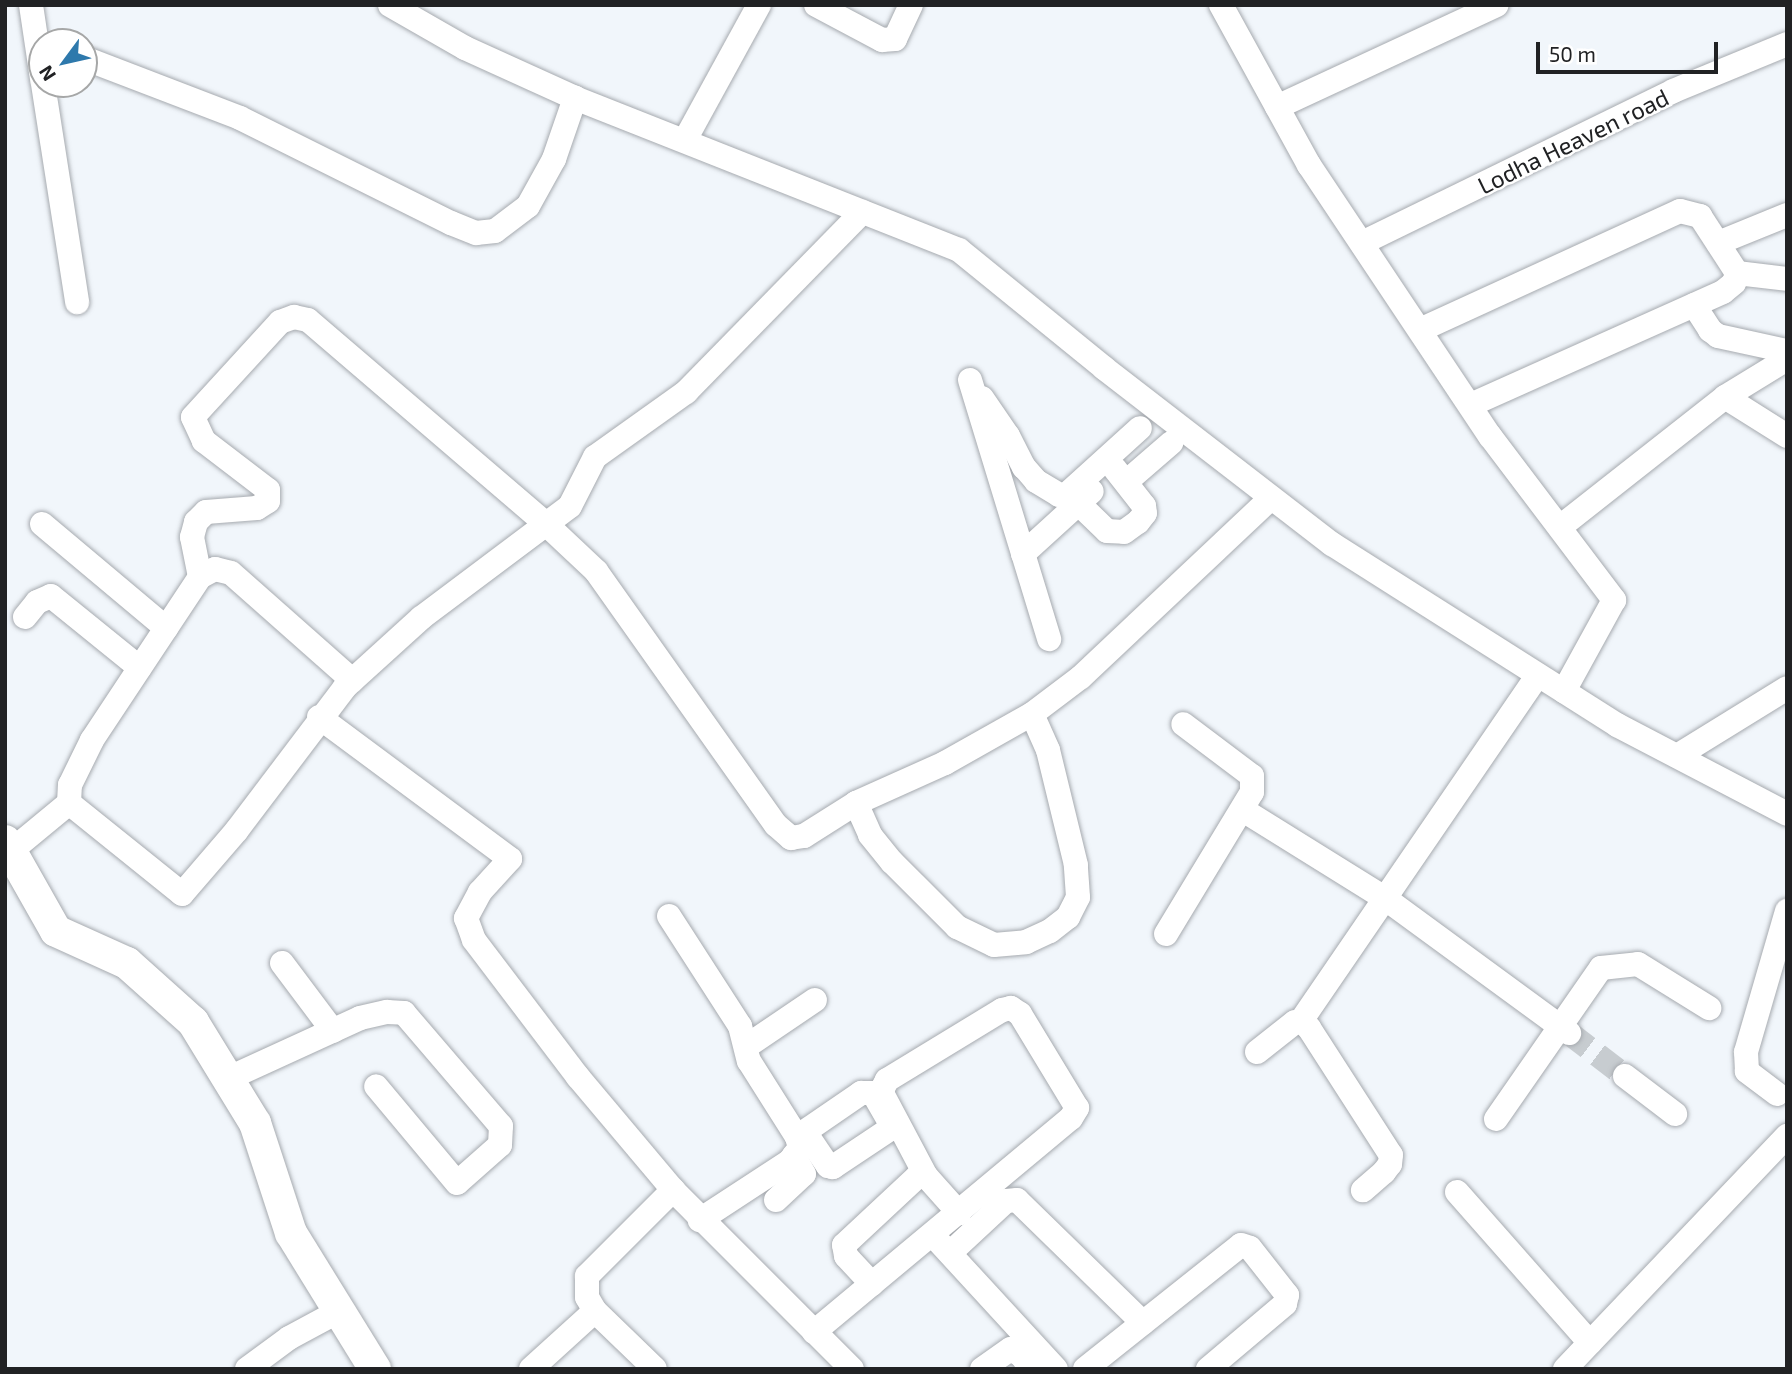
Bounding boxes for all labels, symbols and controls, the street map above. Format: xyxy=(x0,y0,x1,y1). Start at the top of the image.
north arrow xyxy=(28,28,98,98)
scale bar xyxy=(1540,28,1722,72)
text: 50 m xyxy=(1549,41,1596,66)
text: N xyxy=(33,62,60,86)
street label: Lodha Heaven road xyxy=(1473,82,1673,200)

